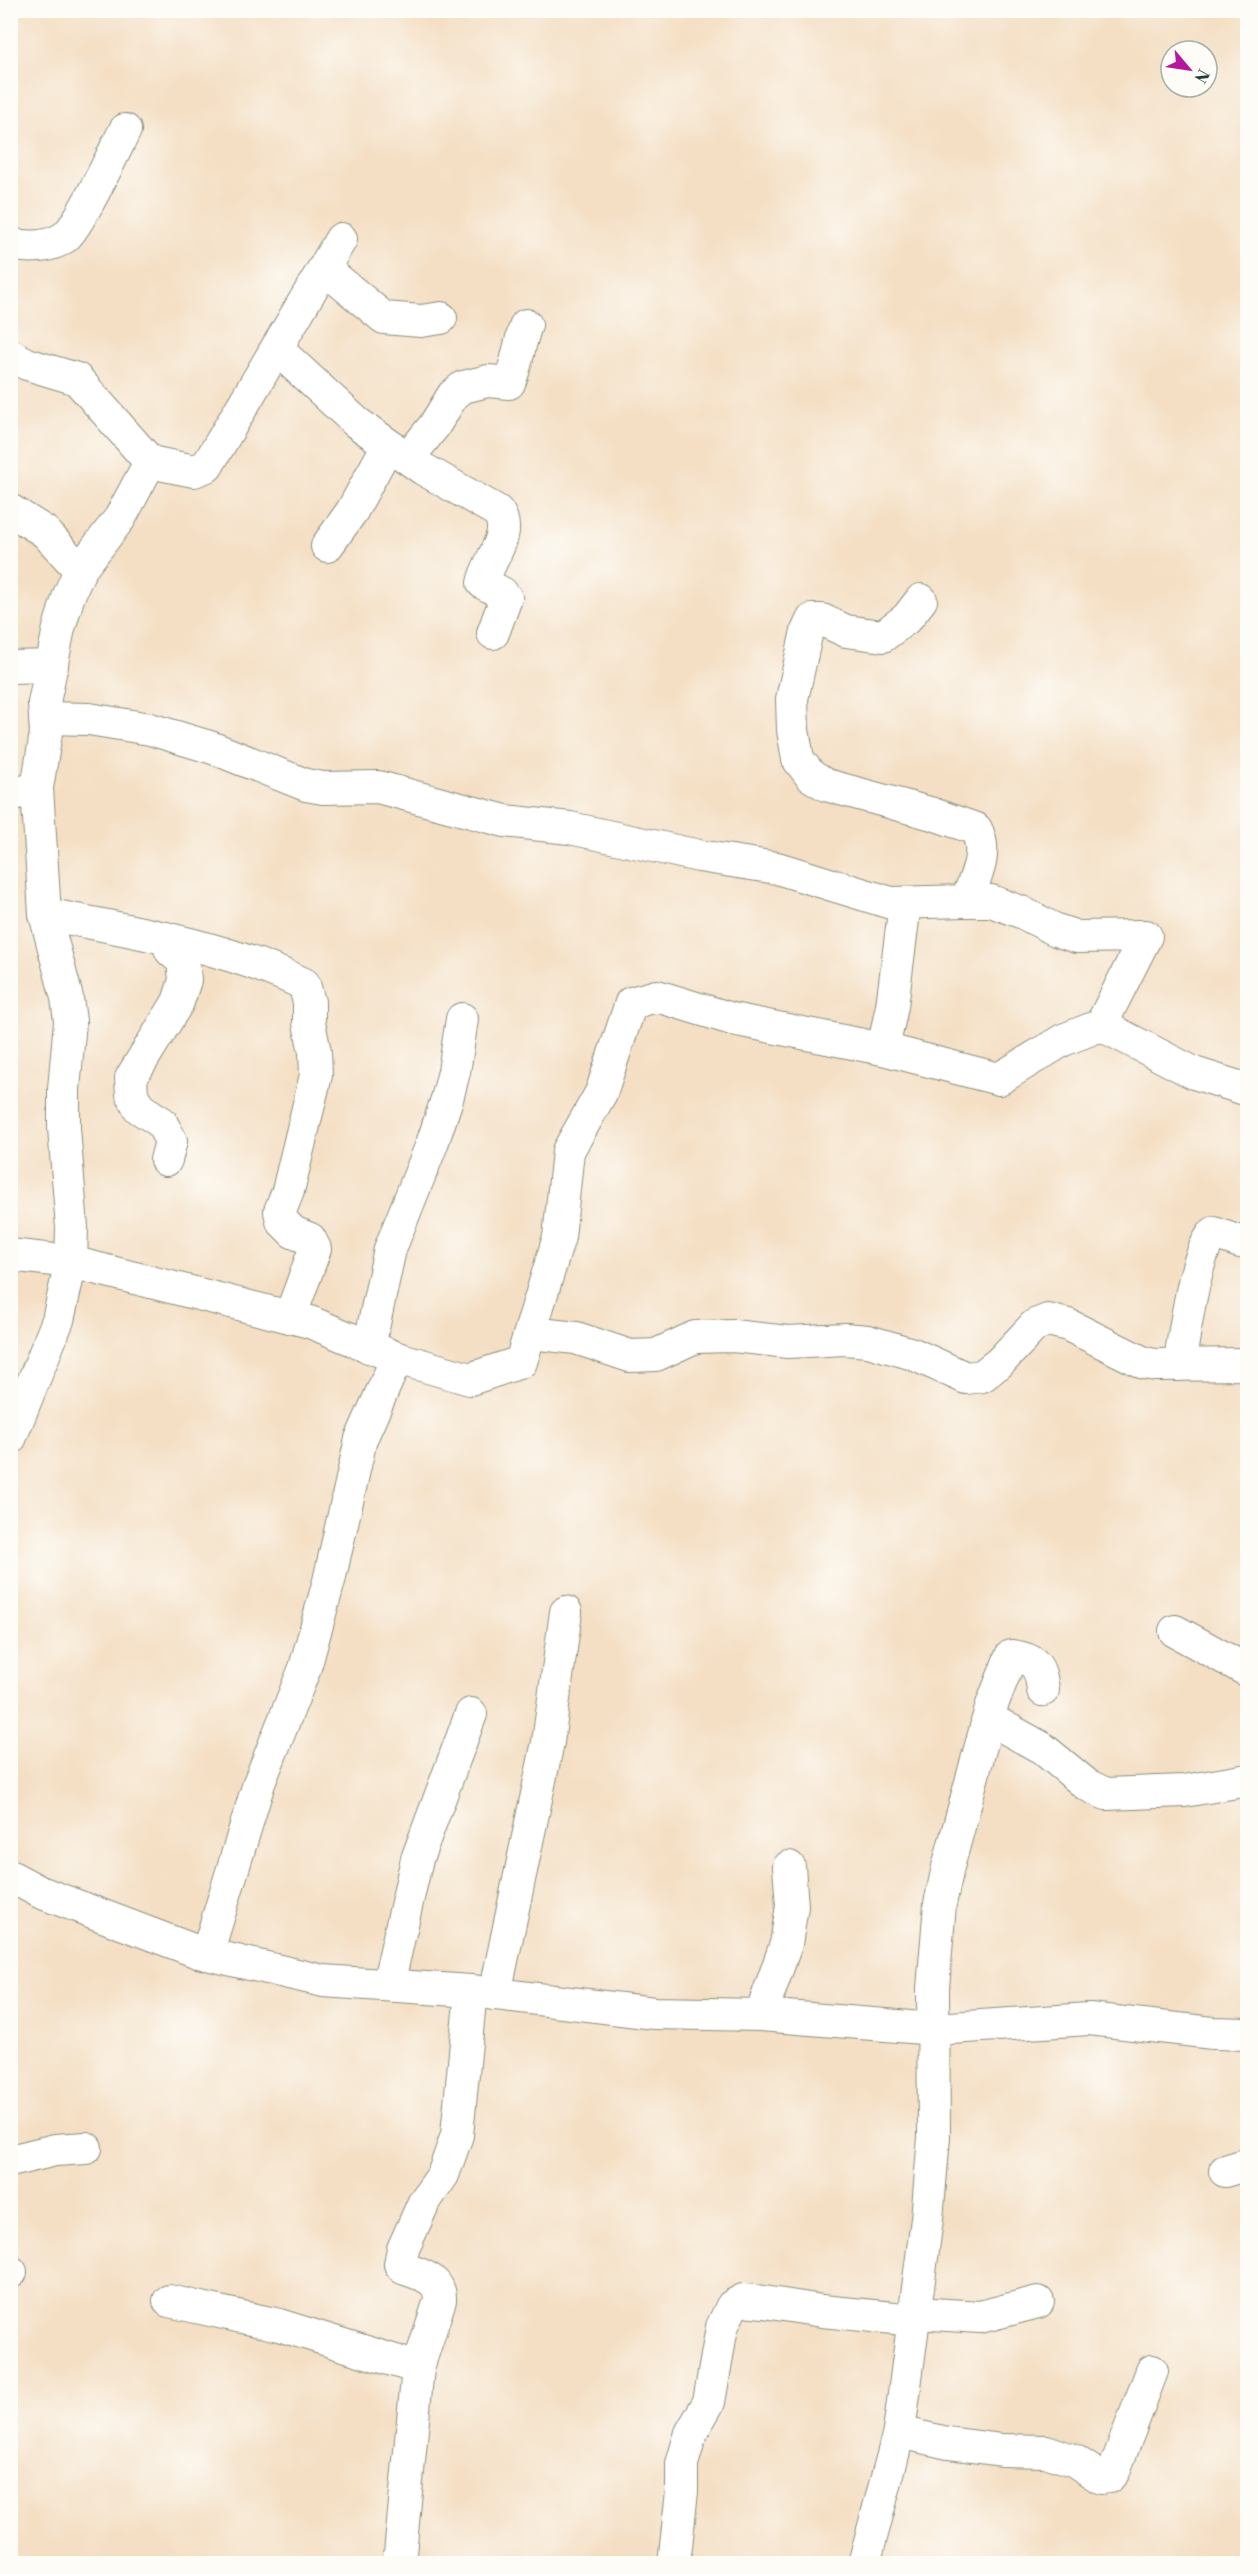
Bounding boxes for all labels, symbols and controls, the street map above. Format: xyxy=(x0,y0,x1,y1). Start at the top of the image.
north arrow xyxy=(1159,39,1219,99)
text: N xyxy=(1189,65,1213,86)

